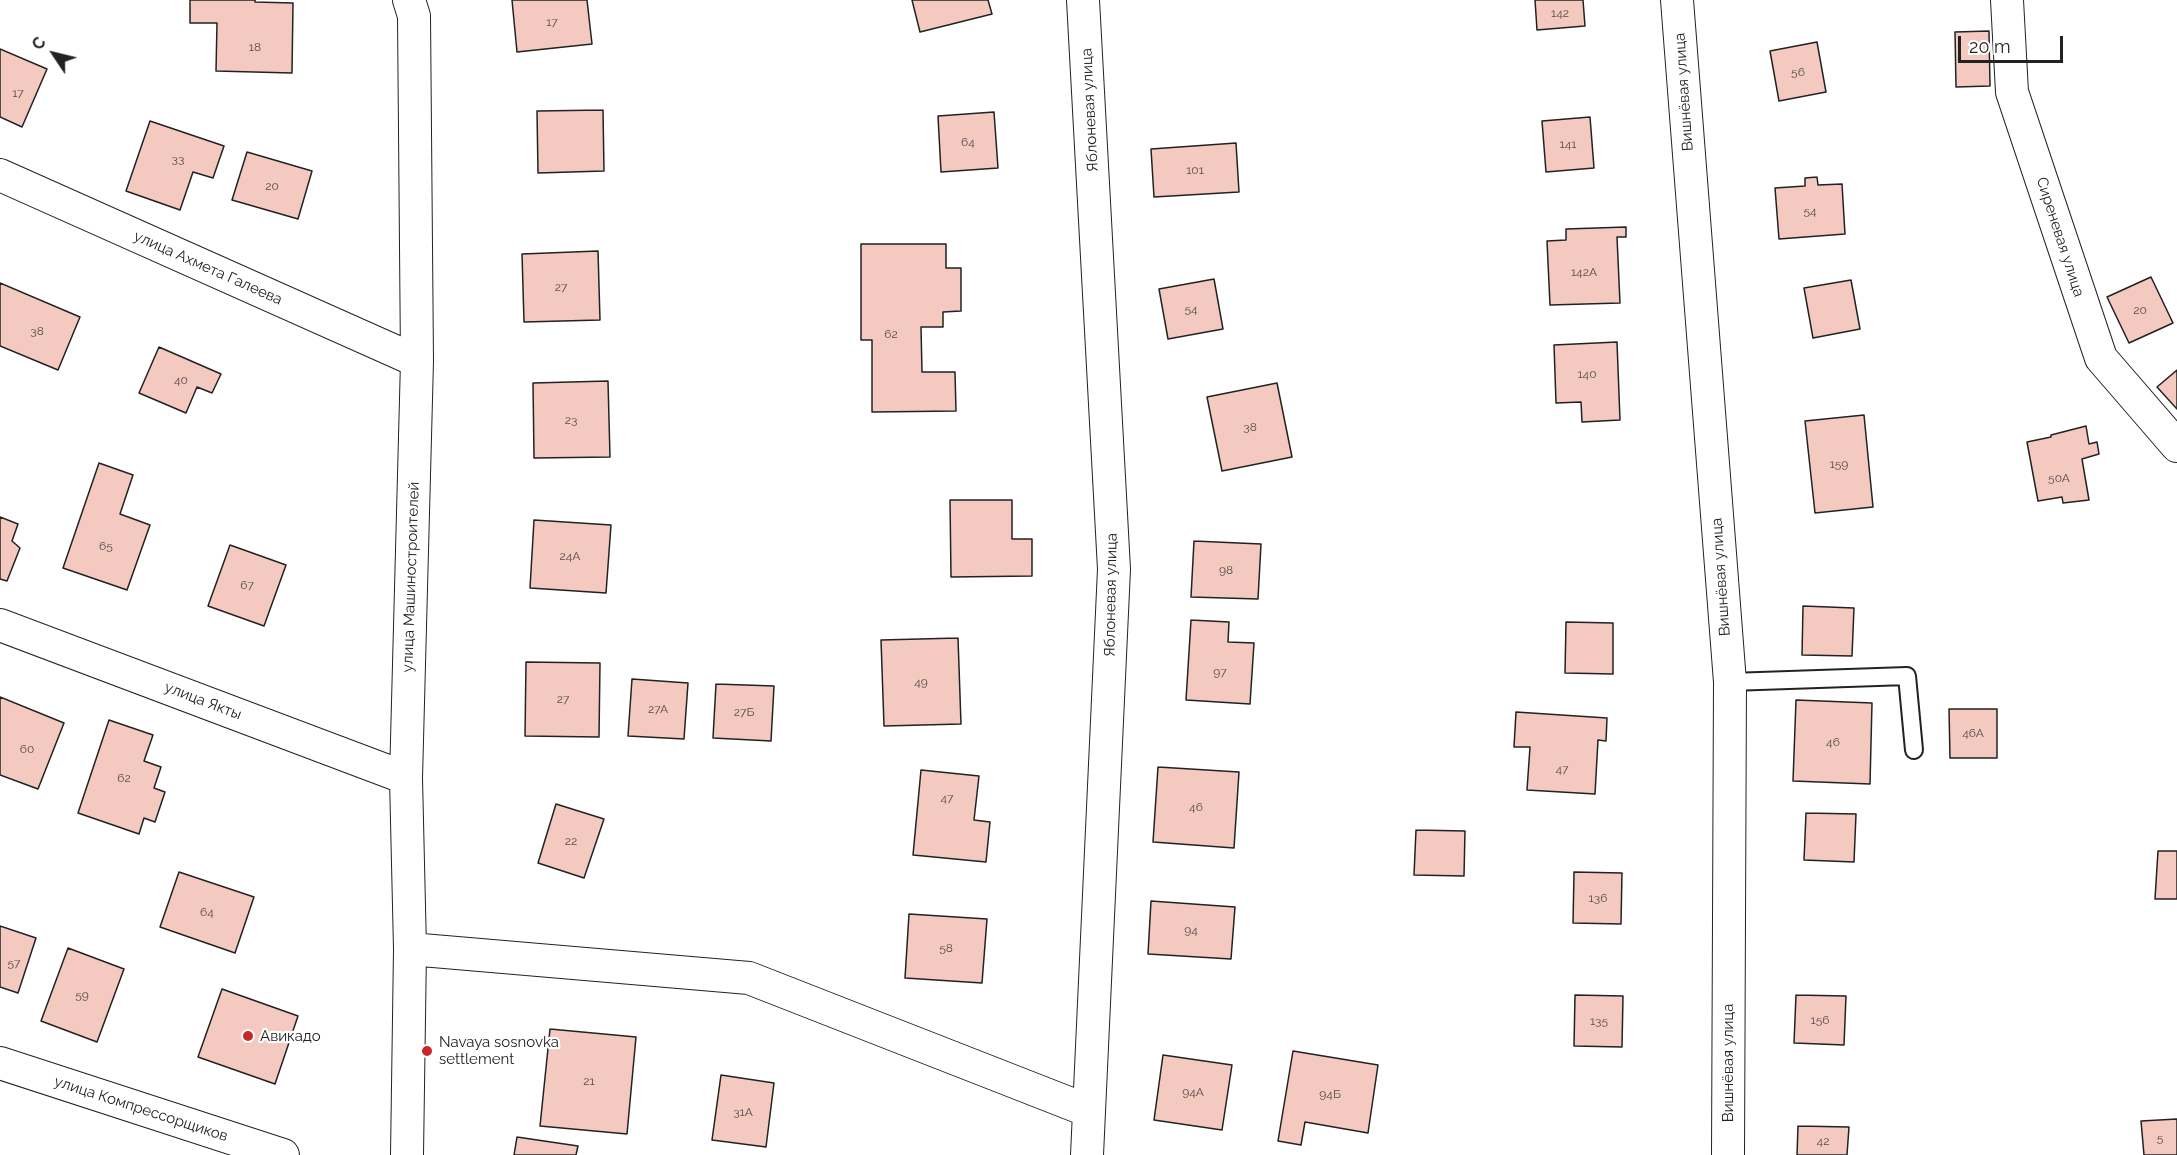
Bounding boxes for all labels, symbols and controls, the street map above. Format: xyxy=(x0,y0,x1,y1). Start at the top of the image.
house number: 142 xyxy=(1551,6,1569,20)
house number: 17 xyxy=(546,15,558,29)
north arrow xyxy=(24,24,84,84)
scale bar xyxy=(1961,24,2066,62)
street label: Вишнёвая улица xyxy=(1671,32,1697,152)
text: С xyxy=(28,33,50,53)
text: 20 m xyxy=(1969,36,2011,57)
house number: 18 xyxy=(249,40,261,54)
street label: Яблоневая улица xyxy=(1078,48,1102,172)
house number: 56 xyxy=(1791,65,1805,79)
house number: 17 xyxy=(12,86,24,100)
house number: 64 xyxy=(961,135,975,149)
house number: 141 xyxy=(1560,137,1576,151)
house number: 33 xyxy=(172,152,184,166)
house number: 101 xyxy=(1186,163,1204,177)
street label: Сиреневая улица xyxy=(2032,175,2088,299)
house number: 20 xyxy=(265,179,279,193)
house number: 54 xyxy=(1803,204,1817,218)
street label: улица Ахмета Галеева xyxy=(131,227,285,309)
house number: 142А xyxy=(1571,265,1597,279)
house number: 27 xyxy=(555,280,567,294)
house number: 54 xyxy=(1184,302,1198,316)
house number: 20 xyxy=(2133,303,2147,317)
house number: 38 xyxy=(30,324,44,338)
house number: 62 xyxy=(884,327,898,341)
house number: 140 xyxy=(1577,367,1597,381)
house number: 40 xyxy=(174,373,188,387)
house number: 23 xyxy=(565,413,577,427)
house number: 38 xyxy=(1243,420,1257,434)
house number: 159 xyxy=(1830,457,1848,471)
house number: 50А xyxy=(2048,471,2070,485)
street label: улица Машиностроителей xyxy=(399,481,423,673)
street label: Вишнёвая улица xyxy=(1708,517,1734,637)
street label: Яблоневая улица xyxy=(1101,533,1121,657)
house number: 65 xyxy=(99,539,113,553)
house number: 24А xyxy=(560,549,580,563)
house number: 98 xyxy=(1219,563,1233,577)
house number: 67 xyxy=(240,578,254,592)
house number: 97 xyxy=(1213,665,1227,679)
house number: 49 xyxy=(914,675,928,689)
street label: улица Якты xyxy=(162,678,244,724)
house number: 27 xyxy=(557,692,569,706)
house number: 27А xyxy=(648,702,668,716)
house number: 27Б xyxy=(734,705,754,719)
house number: 46А xyxy=(1962,726,1984,740)
house number: 46 xyxy=(1826,735,1840,749)
house number: 60 xyxy=(20,742,34,756)
house number: 47 xyxy=(1556,762,1568,776)
house number: 62 xyxy=(117,771,131,785)
house number: 47 xyxy=(941,791,953,805)
house number: 46 xyxy=(1189,800,1203,814)
house number: 22 xyxy=(565,834,577,848)
house number: 136 xyxy=(1589,891,1607,905)
house number: 64 xyxy=(200,905,214,919)
house number: 94 xyxy=(1184,923,1198,937)
house number: 58 xyxy=(939,941,953,955)
house number: 57 xyxy=(8,956,20,970)
house number: 59 xyxy=(75,988,89,1002)
street label: Вишнёвая улица xyxy=(1719,1004,1737,1122)
house number: 156 xyxy=(1811,1013,1829,1027)
house number: 135 xyxy=(1590,1014,1608,1028)
place label: Авикадо xyxy=(260,1027,321,1045)
marker: Авикадо xyxy=(241,1029,255,1043)
place label: Navaya sosnovka settlement xyxy=(439,1033,559,1068)
marker: Navaya sosnovka settlement xyxy=(420,1044,434,1058)
street label: улица Компрессорщиков xyxy=(52,1072,230,1146)
house number: 21 xyxy=(583,1074,595,1088)
house number: 94А xyxy=(1182,1085,1204,1099)
house number: 94Б xyxy=(1319,1087,1341,1101)
house number: 31А xyxy=(733,1105,753,1119)
house number: 5 xyxy=(2157,1131,2163,1145)
house number: 42 xyxy=(1817,1134,1829,1148)

